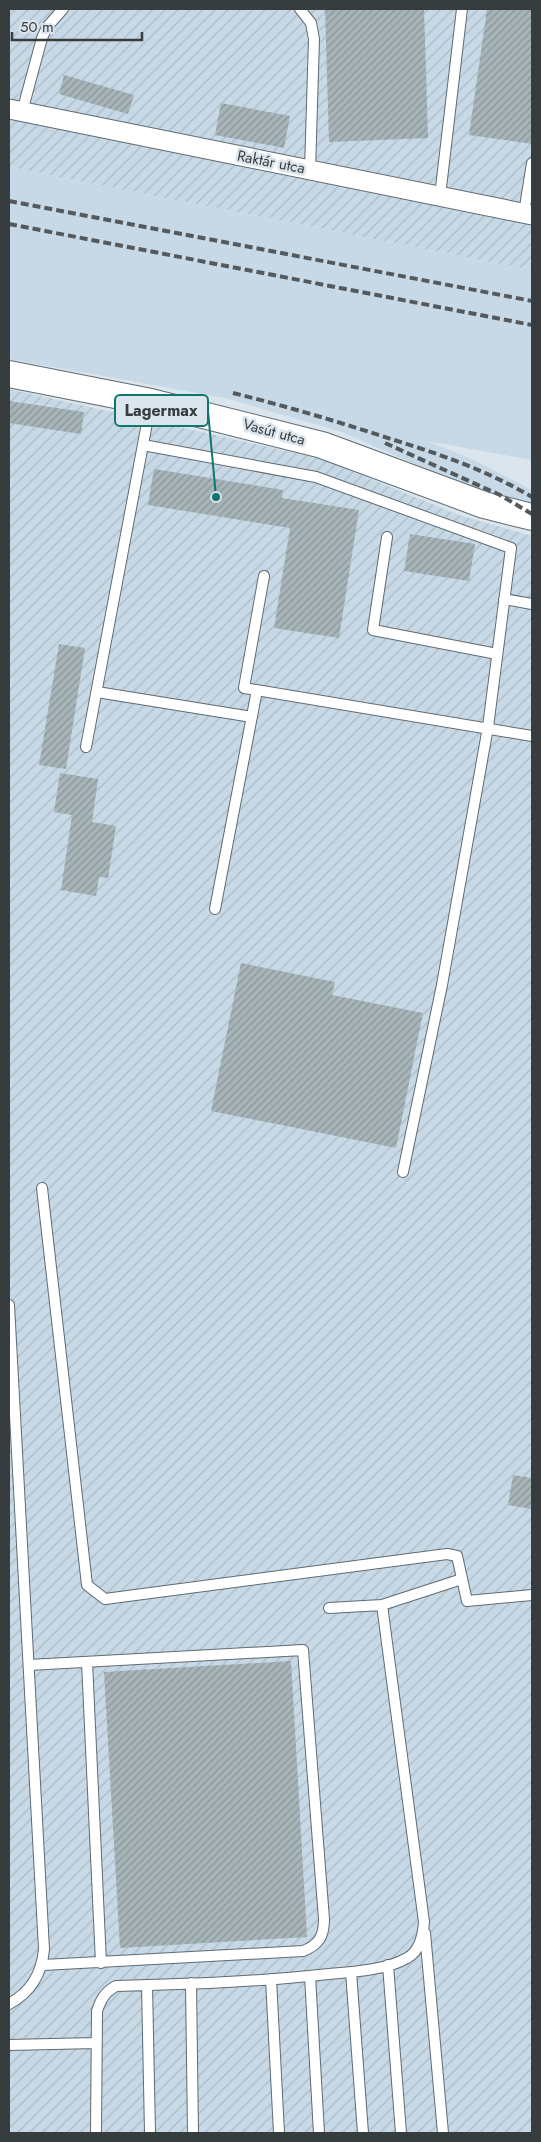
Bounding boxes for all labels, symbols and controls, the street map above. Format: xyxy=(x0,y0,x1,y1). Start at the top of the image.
scale bar xyxy=(12,10,142,42)
text: 50 m xyxy=(20,16,54,38)
street label: Raktár utca xyxy=(235,145,307,179)
callout: Lagermax xyxy=(115,395,208,426)
text: Lagermax xyxy=(125,399,198,422)
street label: Vasút utca xyxy=(240,413,308,451)

